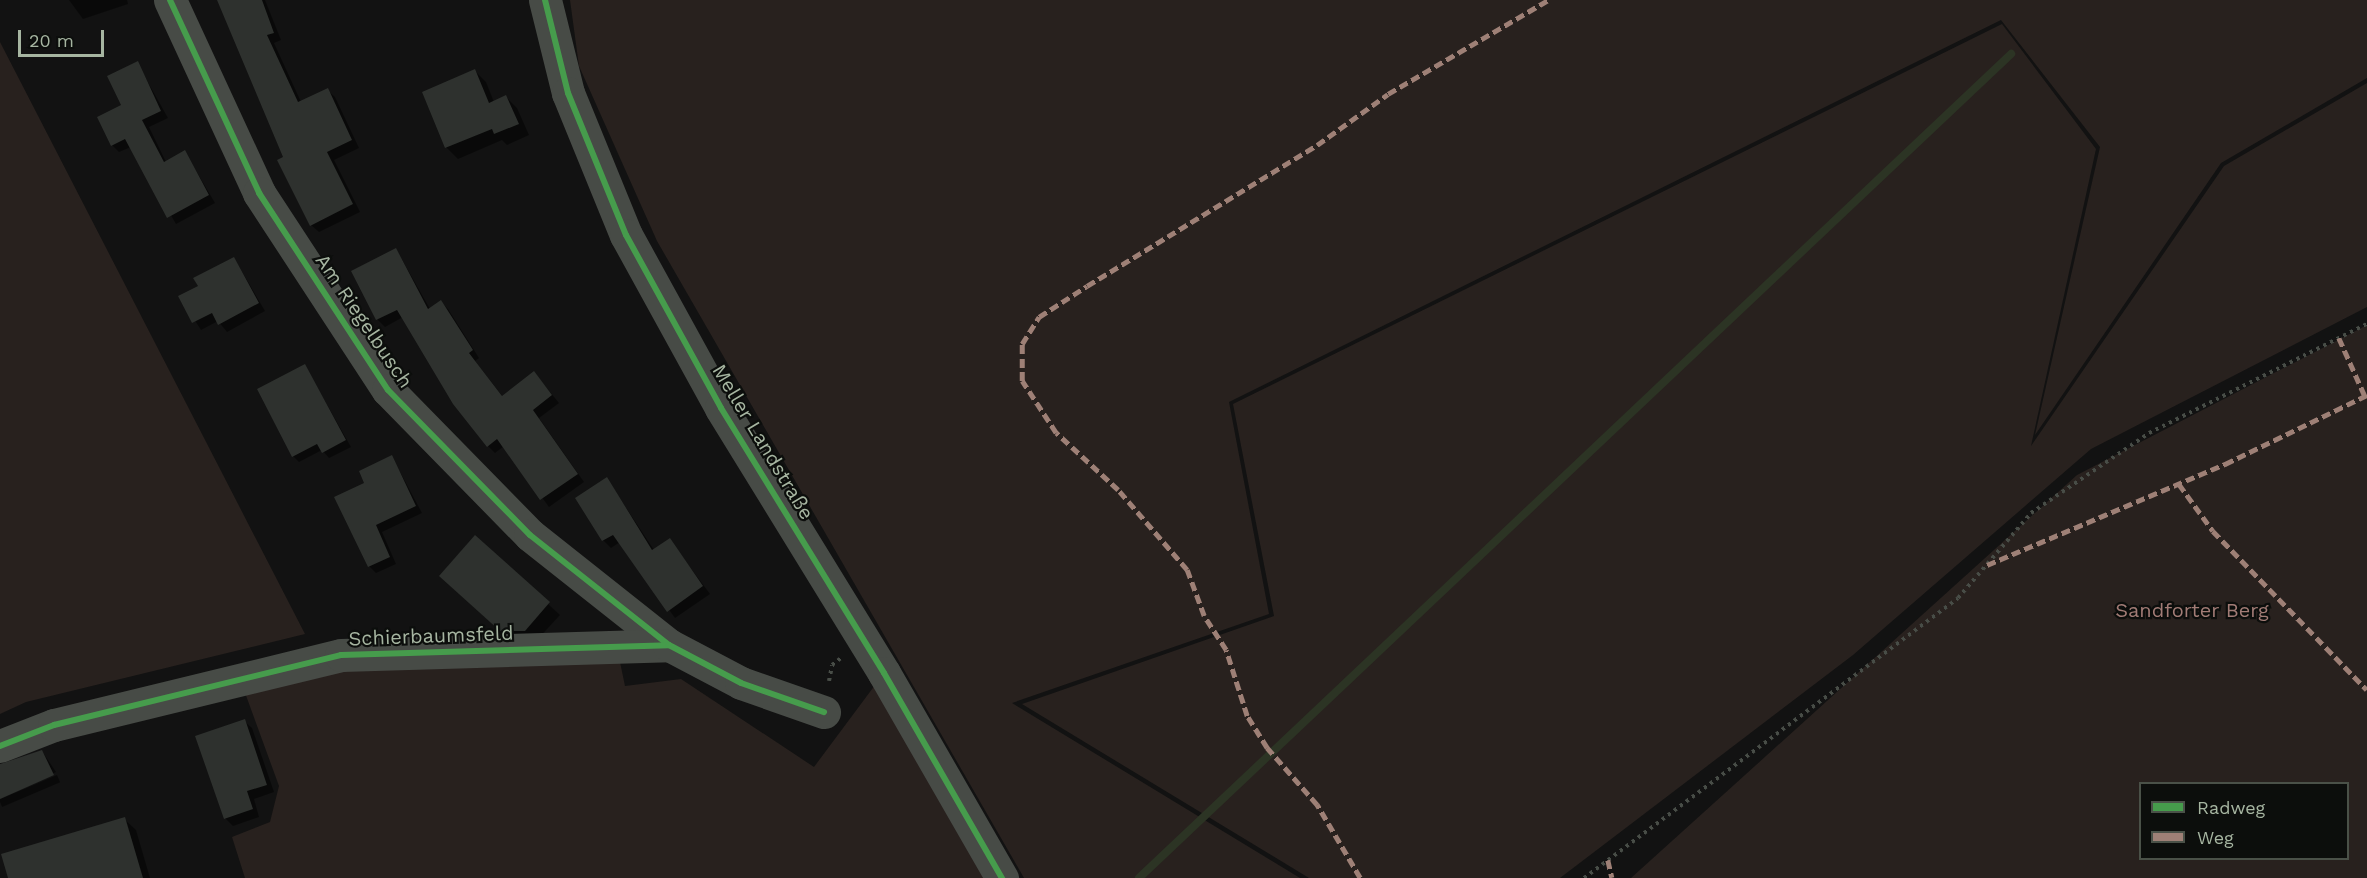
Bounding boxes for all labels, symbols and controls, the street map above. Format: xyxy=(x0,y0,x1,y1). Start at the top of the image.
scale bar xyxy=(21,18,106,56)
text: 20 m xyxy=(29,30,74,51)
street label: Am Riegelbusch xyxy=(310,249,418,393)
street label: Meller Landstraße xyxy=(707,360,819,524)
park label: Sandforter Berg xyxy=(2115,598,2269,622)
street label: Schierbaumsfeld xyxy=(348,621,514,651)
legend xyxy=(2139,782,2349,860)
text: Radweg xyxy=(2197,797,2265,818)
text: Weg xyxy=(2197,827,2234,848)

